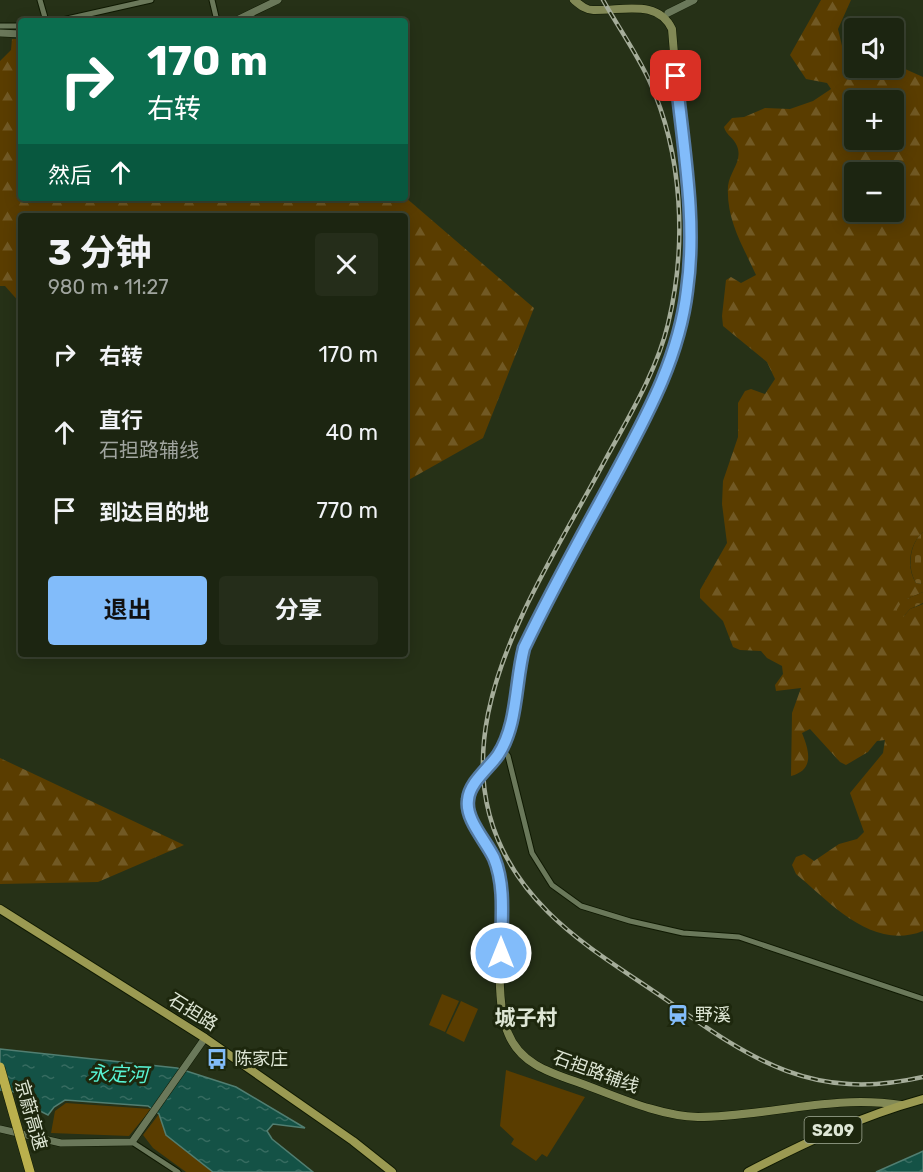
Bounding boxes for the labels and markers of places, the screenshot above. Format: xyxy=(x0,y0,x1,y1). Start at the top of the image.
pin xyxy=(650,50,701,101)
station icon: 野溪 xyxy=(666,1003,690,1027)
place label: 野溪 xyxy=(695,1004,731,1026)
bus stop icon: 陈家庄 xyxy=(205,1047,229,1071)
place label: 陈家庄 xyxy=(234,1048,288,1070)

